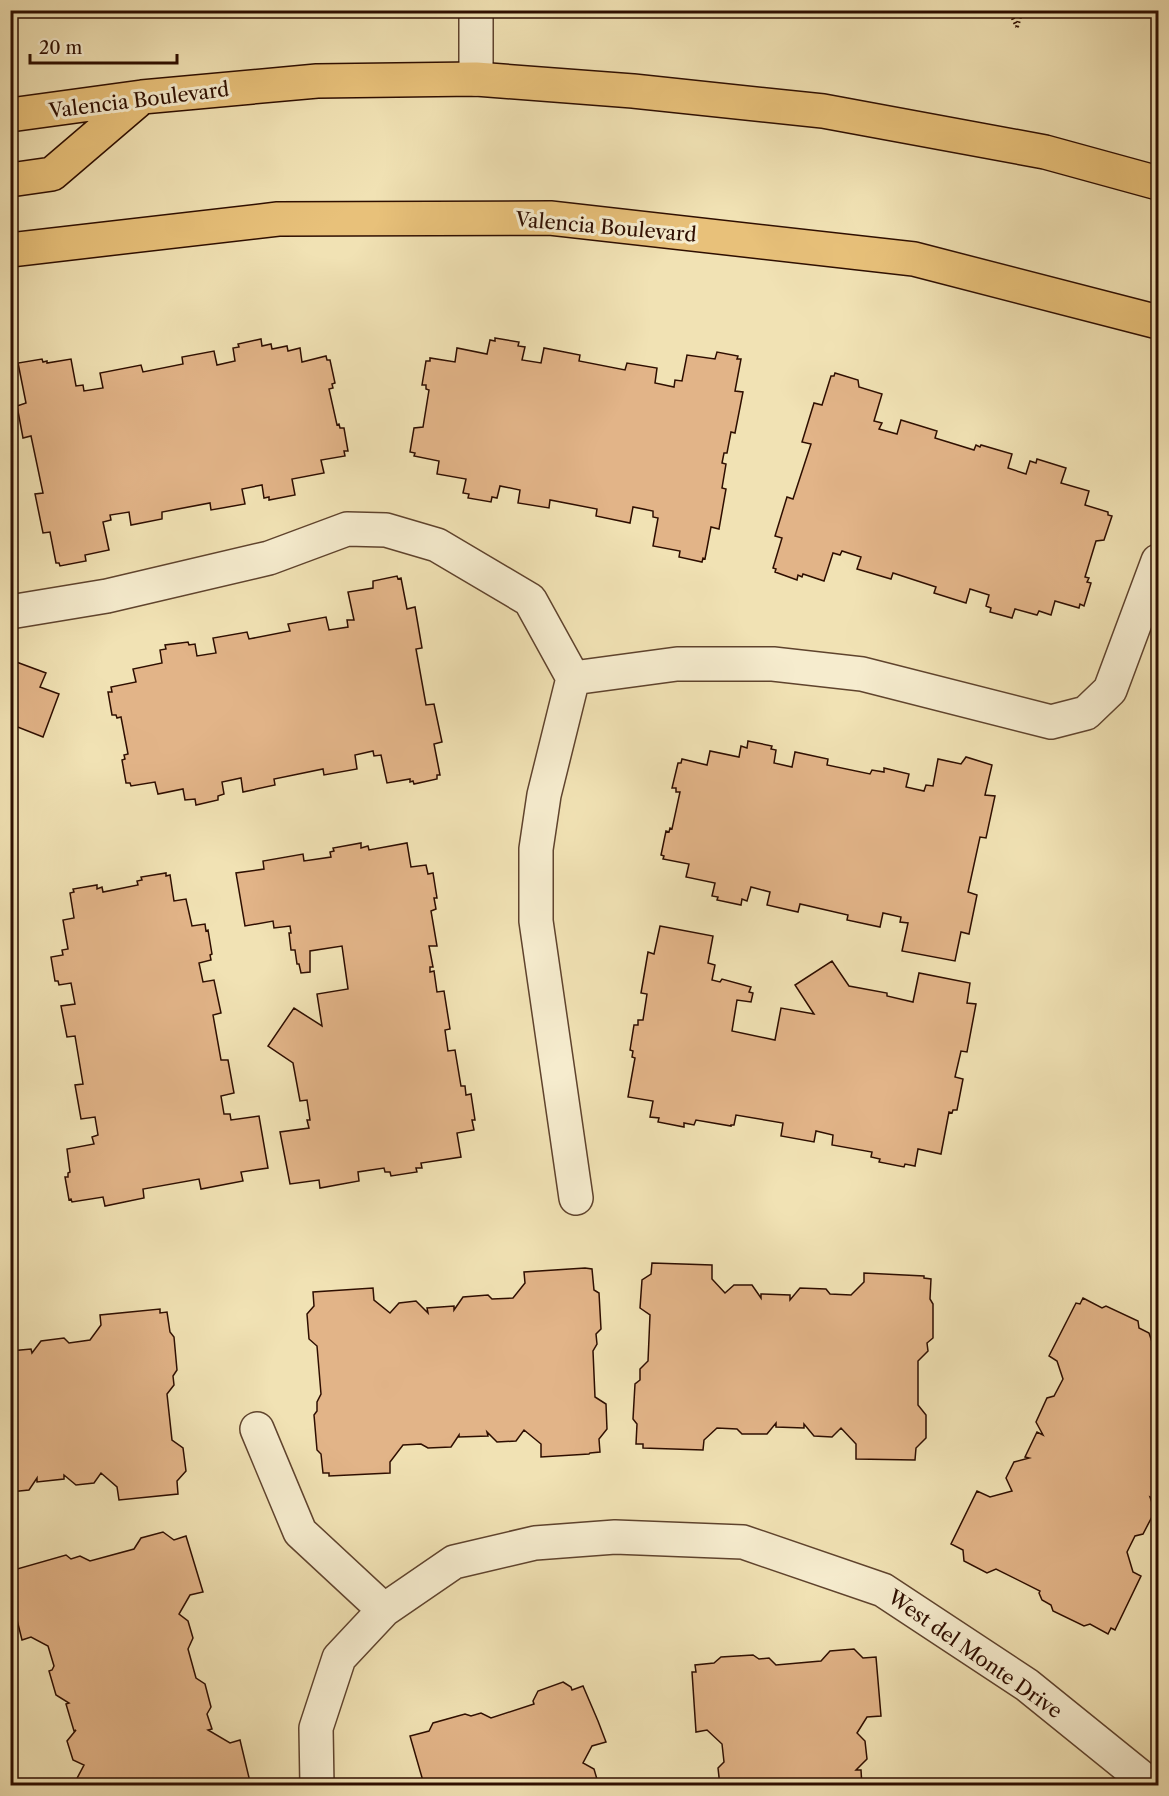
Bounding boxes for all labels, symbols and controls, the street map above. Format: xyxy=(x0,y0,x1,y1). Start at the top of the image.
scale bar xyxy=(30,27,177,65)
text: 20 m xyxy=(39,37,83,59)
street label: Valencia Boulevard xyxy=(46,77,231,123)
street label: Valencia Boulevard xyxy=(514,207,697,247)
street label: West del Monte Drive xyxy=(882,1584,1067,1723)

